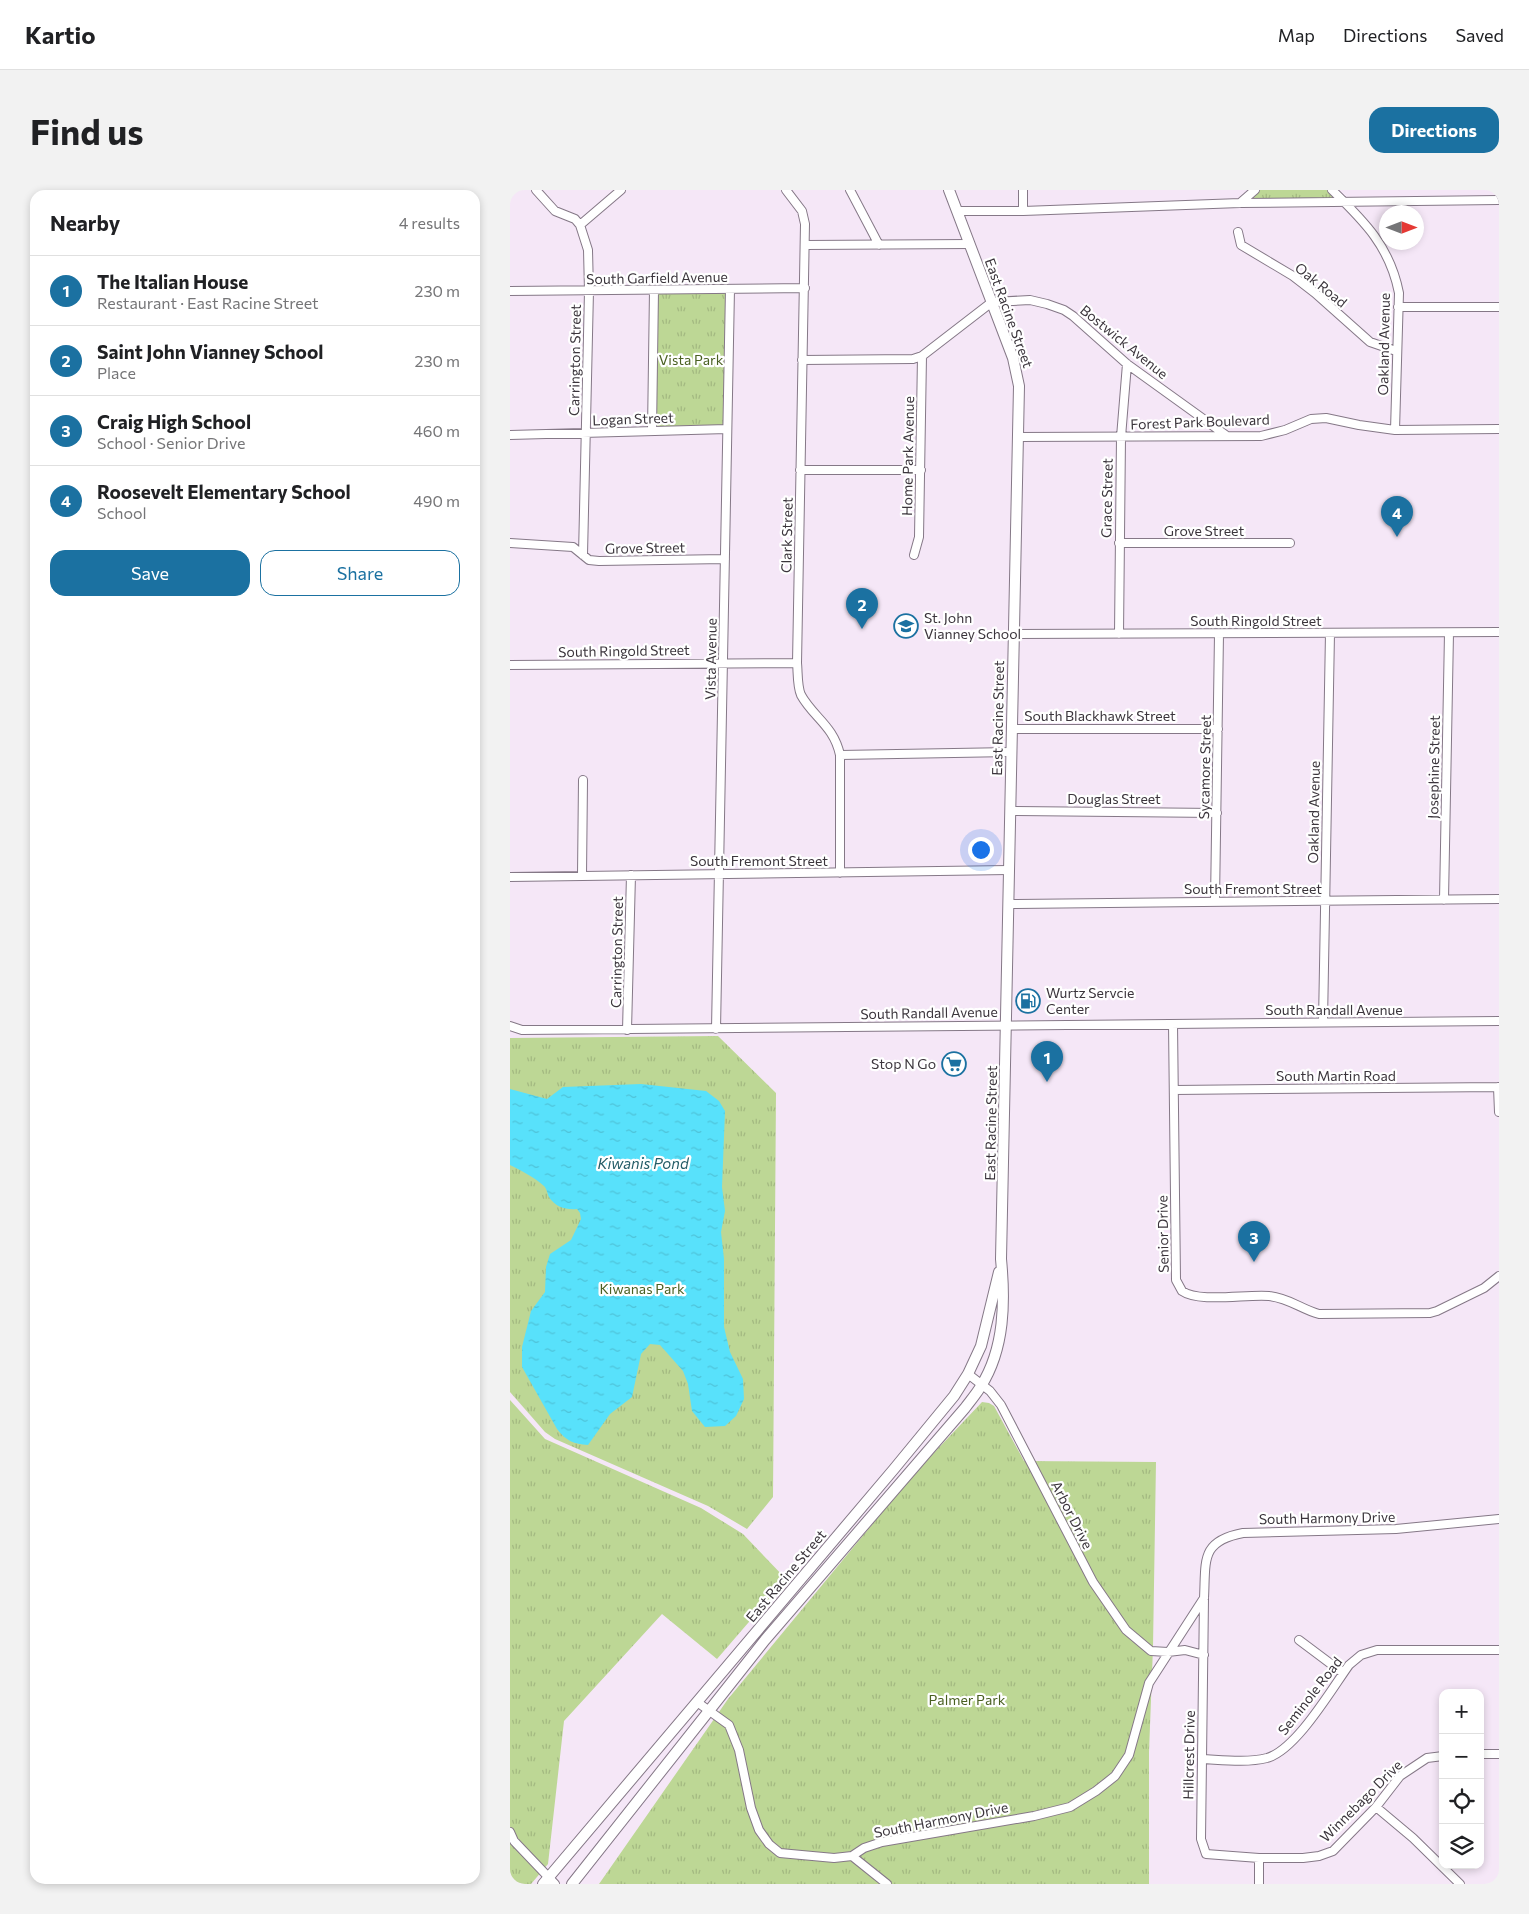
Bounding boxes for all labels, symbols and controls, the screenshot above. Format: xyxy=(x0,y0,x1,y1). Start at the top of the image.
text: Kartio xyxy=(25,20,95,49)
text: Map xyxy=(1278,24,1315,46)
text: Directions xyxy=(1343,24,1427,46)
text: Saved xyxy=(1455,24,1504,46)
button: Directions xyxy=(1369,107,1499,153)
text: Find us xyxy=(30,109,144,152)
north arrow xyxy=(1379,205,1424,250)
text: Nearby xyxy=(50,210,120,235)
text: 4 results xyxy=(399,213,460,232)
street label: East Racine Street xyxy=(982,256,1037,370)
street label: Oak Road xyxy=(1292,259,1351,311)
street label: South Garfield Avenue xyxy=(586,268,728,287)
text: The Italian House xyxy=(97,270,248,293)
text: 1 xyxy=(62,281,70,300)
text: 230 m xyxy=(415,281,460,300)
text: Restaurant · East Racine Street xyxy=(97,293,319,312)
street label: Oakland Avenue xyxy=(1374,293,1393,395)
street label: Bostwick Avenue xyxy=(1077,301,1172,382)
street label: Carrington Street xyxy=(565,304,584,416)
text: Saint John Vianney School xyxy=(97,340,323,363)
text: 2 xyxy=(61,351,71,370)
text: 230 m xyxy=(415,351,460,370)
park label: Vista Park xyxy=(659,351,724,368)
text: Place xyxy=(97,363,136,382)
street label: Home Park Avenue xyxy=(898,396,917,516)
street label: Logan Street xyxy=(592,409,674,428)
text: Craig High School xyxy=(97,410,251,433)
street label: Forest Park Boulevard xyxy=(1130,411,1270,432)
text: 3 xyxy=(61,421,71,440)
text: 460 m xyxy=(413,421,460,440)
text: School · Senior Drive xyxy=(97,433,245,452)
street label: Grace Street xyxy=(1097,458,1116,538)
text: Roosevelt Elementary School xyxy=(97,480,351,503)
text: 4 xyxy=(61,491,71,510)
text: 490 m xyxy=(413,491,460,510)
pin: 4 xyxy=(1381,496,1413,537)
street label: Clark Street xyxy=(777,497,796,573)
text: School xyxy=(97,503,147,522)
street label: Grove Street xyxy=(1164,522,1244,539)
street label: Grove Street xyxy=(605,538,686,557)
button: Save xyxy=(50,550,250,596)
button: Share xyxy=(260,550,460,596)
pin: 2 xyxy=(846,588,878,629)
place label: St. John Vianney School xyxy=(924,609,1021,642)
street label: South Ringold Street xyxy=(1190,612,1322,629)
school or university icon: St. John Vianney School xyxy=(893,613,919,639)
street label: Vista Avenue xyxy=(701,618,720,700)
street label: South Ringold Street xyxy=(558,641,690,660)
street label: East Racine Street xyxy=(988,660,1007,776)
street label: South Blackhawk Street xyxy=(1024,707,1176,724)
street label: Sycamore Street xyxy=(1195,714,1214,819)
street label: Josephine Street xyxy=(1424,715,1443,819)
street label: Oakland Avenue xyxy=(1304,761,1323,863)
street label: Douglas Street xyxy=(1067,790,1161,807)
your location xyxy=(968,837,994,863)
street label: South Fremont Street xyxy=(690,852,828,869)
street label: South Fremont Street xyxy=(1184,880,1322,897)
street label: Carrington Street xyxy=(607,896,626,1008)
place label: Wurtz Servcie Center xyxy=(1046,984,1134,1017)
fuel station icon: Wurtz Servcie Center xyxy=(1015,988,1041,1014)
street label: South Randall Avenue xyxy=(1265,1001,1403,1018)
street label: South Randall Avenue xyxy=(860,1003,998,1022)
pin: 1 xyxy=(1031,1041,1063,1082)
supermarket icon: Stop N Go xyxy=(941,1051,967,1077)
place label: Stop N Go xyxy=(871,1055,936,1072)
street label: East Racine Street xyxy=(981,1065,1000,1181)
street label: South Martin Road xyxy=(1276,1067,1396,1084)
water label: Kiwanis Pond xyxy=(597,1154,690,1172)
street label: Senior Drive xyxy=(1153,1195,1172,1273)
pin: 3 xyxy=(1238,1221,1270,1262)
park label: Kiwanas Park xyxy=(599,1280,685,1297)
street label: Arbor Drive xyxy=(1048,1478,1097,1552)
street label: South Harmony Drive xyxy=(1259,1508,1395,1527)
street label: East Racine Street xyxy=(742,1526,829,1625)
street label: Seminole Road xyxy=(1274,1653,1345,1738)
map controls xyxy=(1439,1689,1484,1869)
button: + xyxy=(1439,1689,1484,1734)
park label: Palmer Park xyxy=(929,1691,1006,1708)
street label: Hillcrest Drive xyxy=(1179,1710,1198,1800)
button: − xyxy=(1439,1734,1484,1779)
street label: Winnebago Drive xyxy=(1316,1756,1405,1845)
button: locate xyxy=(1439,1779,1484,1824)
street label: South Harmony Drive xyxy=(872,1798,1009,1841)
button: layers xyxy=(1439,1824,1484,1869)

